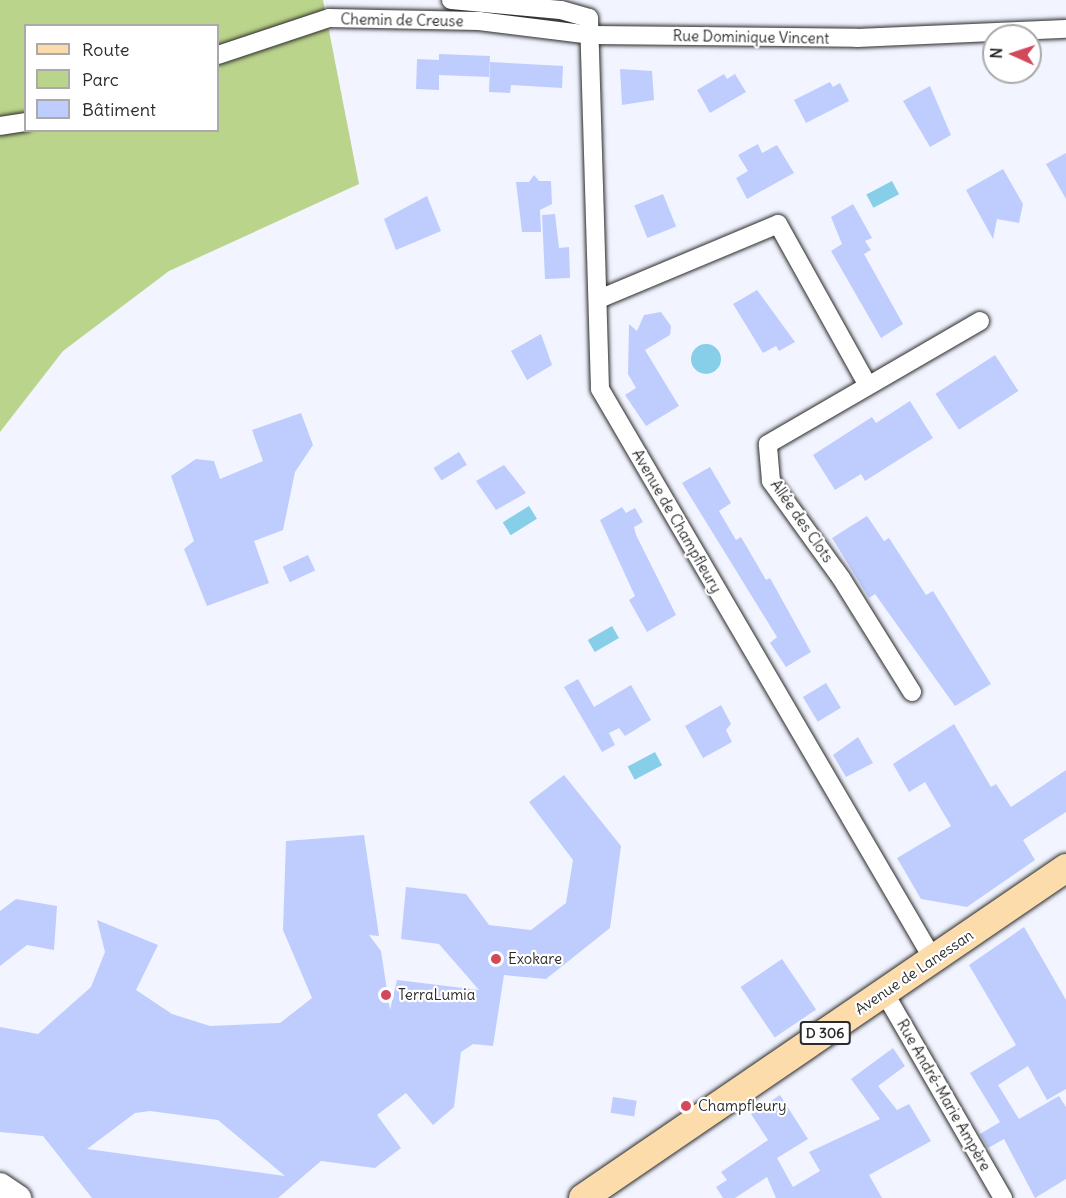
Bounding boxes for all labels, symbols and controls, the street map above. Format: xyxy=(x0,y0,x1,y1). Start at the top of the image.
street label: Chemin de Creuse xyxy=(340,10,464,30)
legend xyxy=(24,24,219,132)
north arrow xyxy=(982,24,1042,84)
street label: Rue Dominique Vincent xyxy=(673,27,829,47)
text: Route xyxy=(82,38,130,61)
text: N xyxy=(986,47,1006,59)
text: Parc xyxy=(82,68,119,91)
text: Bâtiment xyxy=(82,98,156,121)
street label: Avenue de Champfleury xyxy=(629,446,725,596)
street label: Allée des Clots xyxy=(767,476,837,566)
street label: Avenue de Lanessan xyxy=(852,926,976,1018)
place label: Exokare xyxy=(508,950,562,968)
marker: Exokare xyxy=(489,952,503,966)
place label: TerraLumia xyxy=(398,986,475,1004)
marker: TerraLumia xyxy=(379,988,393,1002)
street label: Rue André-Marie Ampère xyxy=(893,1016,995,1174)
road number: D 306 xyxy=(800,1022,850,1044)
place label: Champfleury xyxy=(698,1097,786,1115)
marker: Champfleury xyxy=(679,1099,693,1113)

